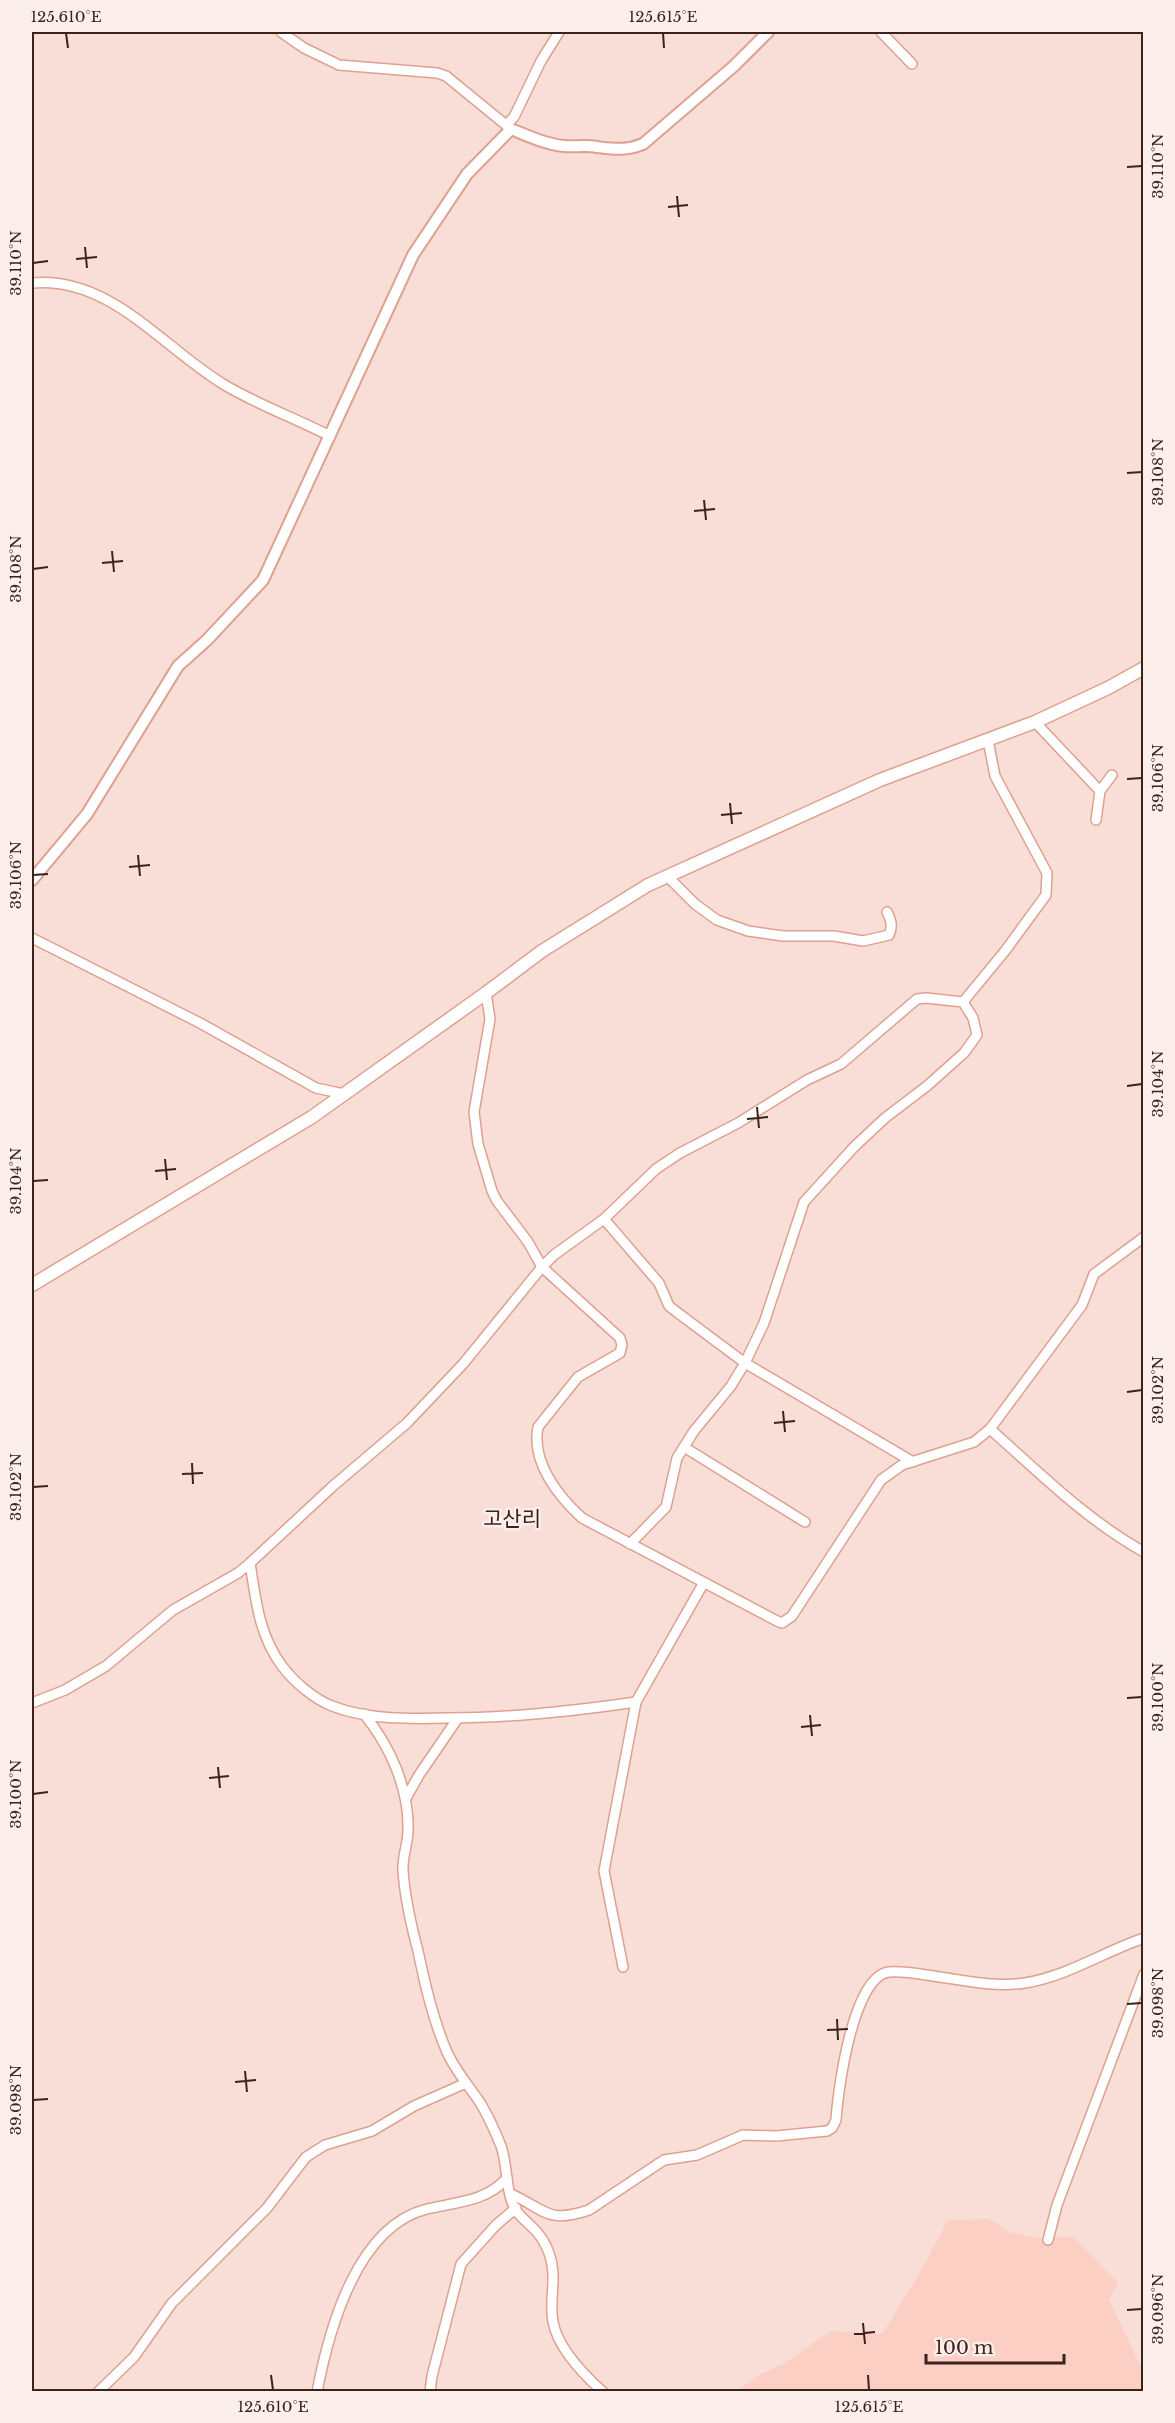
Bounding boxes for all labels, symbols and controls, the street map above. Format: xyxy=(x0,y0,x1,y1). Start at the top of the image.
text: 125.610°E xyxy=(30,7,102,26)
text: 125.615°E xyxy=(628,7,698,26)
text: 39.110°N xyxy=(1148,133,1167,199)
text: 39.110°N xyxy=(6,230,25,296)
text: 39.108°N xyxy=(1148,438,1167,506)
text: 39.108°N xyxy=(6,535,25,603)
text: 39.106°N xyxy=(1148,744,1167,812)
text: 39.106°N xyxy=(6,841,25,909)
text: 39.104°N xyxy=(1148,1050,1167,1118)
text: 39.104°N xyxy=(6,1147,25,1215)
text: 39.102°N xyxy=(1148,1356,1167,1424)
text: 39.102°N xyxy=(6,1453,25,1521)
district label: 고산리 xyxy=(483,1506,541,1532)
text: 39.100°N xyxy=(1148,1662,1167,1732)
text: 39.100°N xyxy=(6,1759,25,1829)
text: 39.098°N xyxy=(1148,1968,1167,2038)
text: 39.098°N xyxy=(6,2065,25,2135)
text: 39.096°N xyxy=(1148,2274,1167,2344)
scale bar xyxy=(926,2327,1064,2365)
text: 100 m xyxy=(935,2337,993,2359)
text: 125.610°E xyxy=(237,2397,309,2416)
text: 125.615°E xyxy=(834,2397,904,2416)

